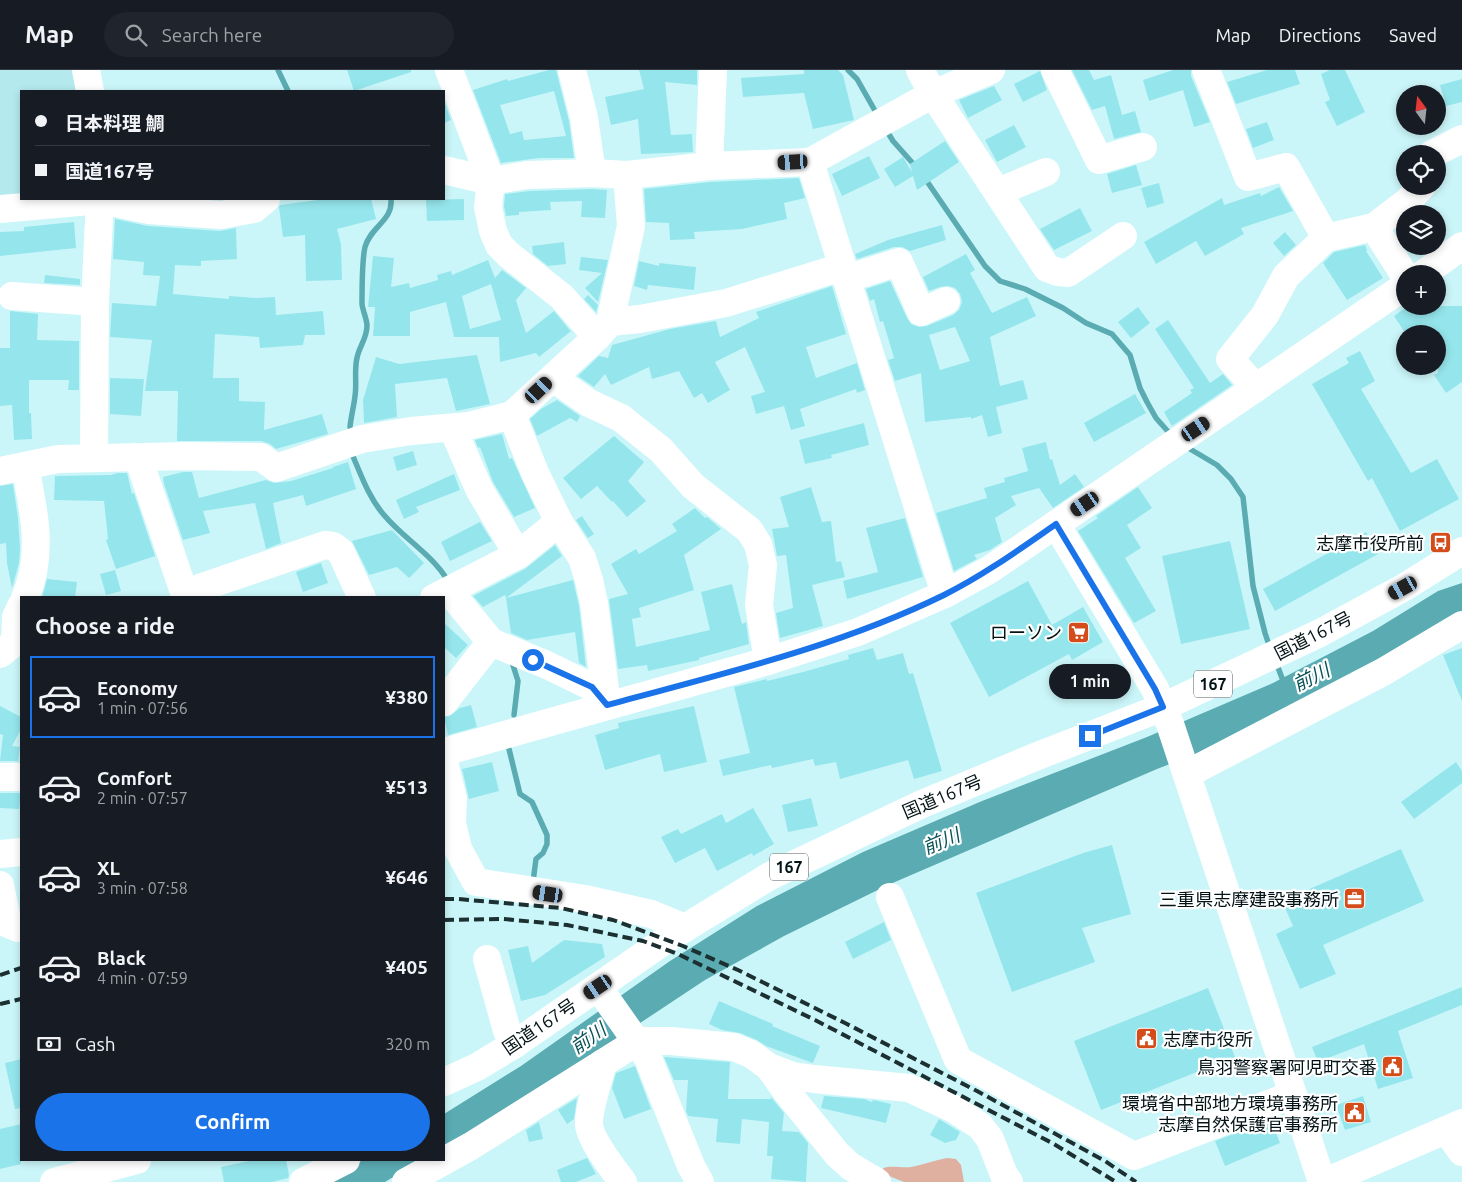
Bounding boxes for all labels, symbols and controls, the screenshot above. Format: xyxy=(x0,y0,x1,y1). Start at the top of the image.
search box xyxy=(104,12,454,57)
text: Map xyxy=(25,21,74,48)
icon: search xyxy=(122,21,150,49)
text: Search here xyxy=(162,24,262,46)
text: Map xyxy=(1215,25,1251,45)
text: Directions xyxy=(1279,25,1361,45)
text: Saved xyxy=(1389,25,1437,45)
north arrow xyxy=(1396,85,1446,135)
map controls xyxy=(1396,85,1446,375)
text: 日本料理 鯛 xyxy=(65,112,165,134)
button: locate xyxy=(1396,145,1446,195)
car xyxy=(777,154,808,170)
text: 国道167号 xyxy=(65,160,154,182)
button: layers xyxy=(1396,205,1446,255)
button: + xyxy=(1396,265,1446,315)
button: − xyxy=(1396,325,1446,375)
car xyxy=(522,374,555,406)
car xyxy=(1179,414,1212,444)
car xyxy=(1068,489,1101,519)
bus stop icon: 志摩市役所前 xyxy=(1428,531,1452,555)
place label: 志摩市役所前 xyxy=(1316,533,1424,553)
car xyxy=(1386,574,1419,602)
street label: 国道167号 xyxy=(1271,607,1355,663)
text: Choose a ride xyxy=(35,613,175,638)
supermarket icon: ローソン xyxy=(1066,620,1090,644)
place label: ローソン xyxy=(990,622,1062,642)
route start xyxy=(522,649,544,671)
water label: 前川 xyxy=(1289,658,1335,695)
callout: 1 min xyxy=(1049,664,1131,698)
road number: 167 xyxy=(1194,670,1232,698)
text: 1 min xyxy=(1070,672,1110,690)
icon: car xyxy=(37,675,82,720)
text: Economy xyxy=(97,677,178,699)
text: ¥380 xyxy=(385,686,428,708)
text: 1 min · 07:56 xyxy=(97,699,188,717)
route end xyxy=(1079,725,1101,747)
icon: car xyxy=(37,765,82,810)
text: Comfort xyxy=(97,767,172,789)
street label: 国道167号 xyxy=(899,770,985,822)
text: ¥513 xyxy=(385,776,428,798)
text: 2 min · 07:57 xyxy=(97,789,188,807)
water label: 前川 xyxy=(919,823,965,859)
road number: 167 xyxy=(770,854,808,880)
icon: car xyxy=(37,855,82,900)
text: XL xyxy=(97,857,120,879)
text: ¥646 xyxy=(385,866,428,888)
text: 3 min · 07:58 xyxy=(97,879,188,897)
car xyxy=(532,884,563,904)
office icon: 三重県志摩建設事務所 xyxy=(1343,887,1367,911)
place label: 三重県志摩建設事務所 xyxy=(1159,889,1339,909)
icon: car xyxy=(37,945,82,990)
text: Black xyxy=(97,947,146,969)
text: ¥405 xyxy=(385,956,428,978)
text: 4 min · 07:59 xyxy=(97,969,188,987)
car xyxy=(581,972,614,1002)
street label: 国道167号 xyxy=(498,994,580,1058)
water label: 前川 xyxy=(566,1017,612,1058)
public building icon: 志摩市役所 xyxy=(1135,1027,1159,1051)
place label: 志摩市役所 xyxy=(1163,1029,1253,1049)
icon: cash xyxy=(35,1030,63,1058)
text: Cash xyxy=(75,1033,116,1055)
text: 320 m xyxy=(385,1035,430,1053)
public building icon: 鳥羽警察署阿児町交番 xyxy=(1381,1055,1405,1079)
place label: 鳥羽警察署阿児町交番 xyxy=(1197,1057,1377,1077)
button: Confirm xyxy=(35,1093,430,1151)
place label: 環境省中部地方環境事務所 志摩自然保護官事務所 xyxy=(1122,1093,1338,1134)
public building icon: 環境省中部地方環境事務所 志摩自然保護官事務所 xyxy=(1342,1101,1366,1125)

